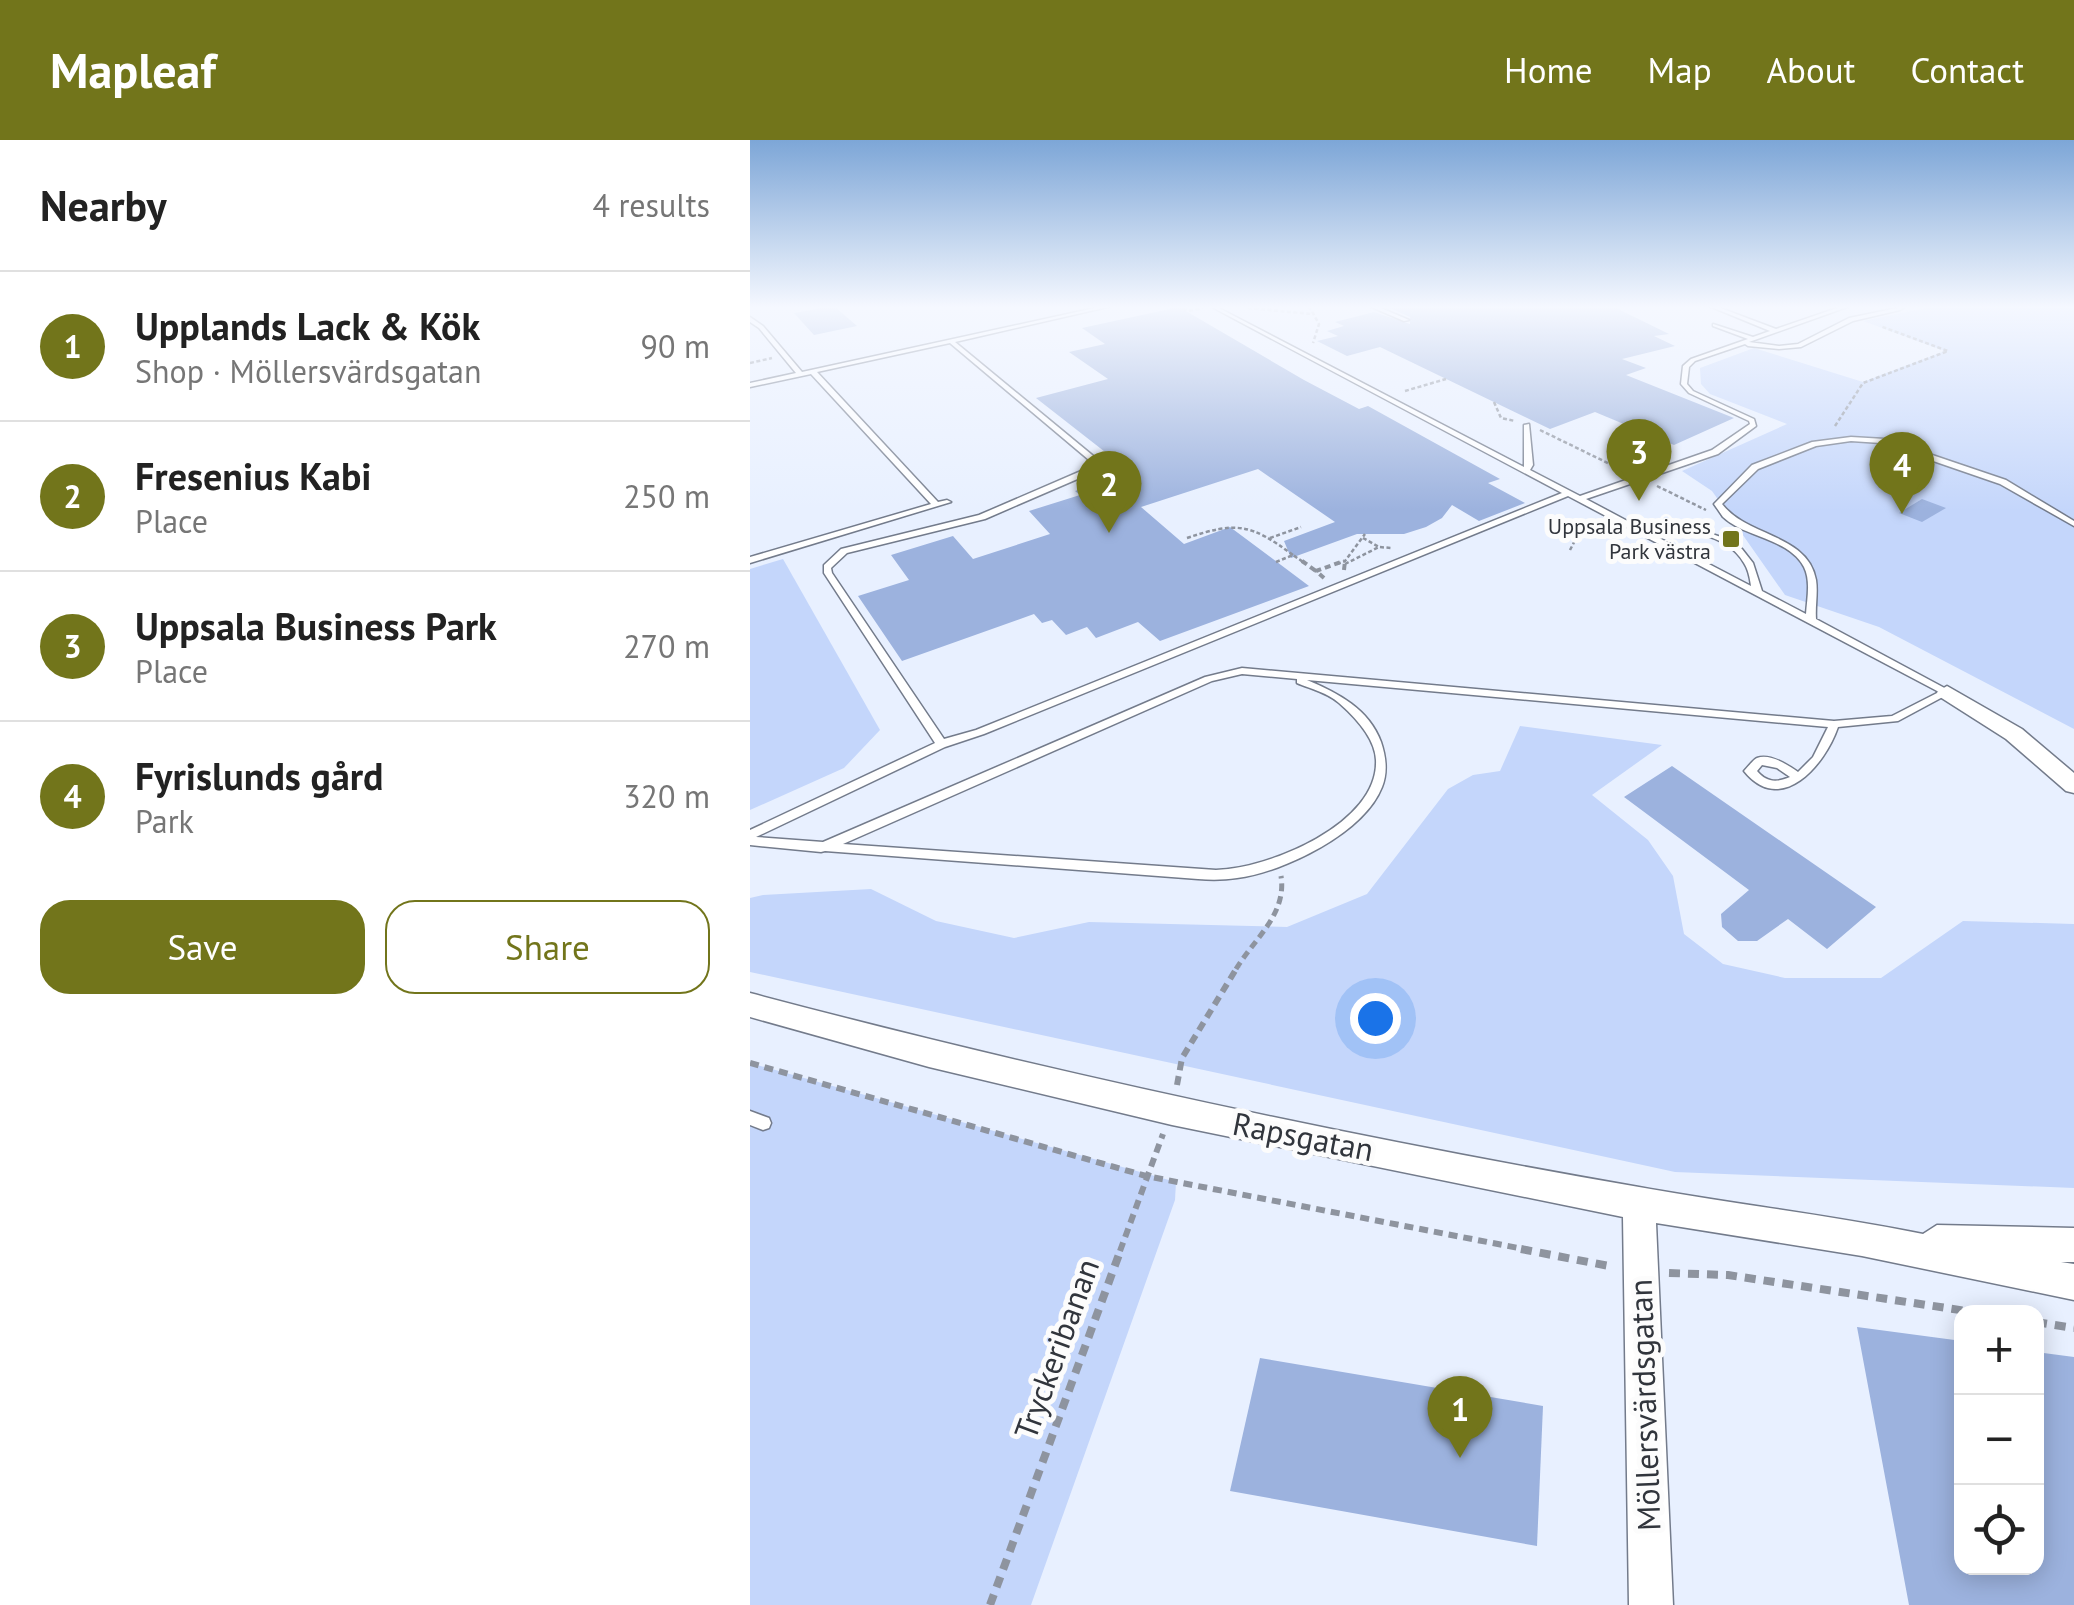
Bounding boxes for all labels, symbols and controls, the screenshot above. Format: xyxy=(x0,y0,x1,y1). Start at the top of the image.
text: Mapleaf xyxy=(50,39,216,101)
text: Home xyxy=(1504,47,1593,93)
text: Map xyxy=(1648,47,1712,93)
text: About xyxy=(1767,47,1855,93)
text: Contact xyxy=(1910,47,2024,93)
text: Nearby xyxy=(40,178,167,233)
text: 4 results xyxy=(592,184,710,226)
text: Upplands Lack & Kök xyxy=(135,301,480,350)
text: 1 xyxy=(63,325,82,367)
text: 90 m xyxy=(641,325,710,367)
text: Shop · Möllersvärdsgatan xyxy=(135,350,482,392)
pin: 3 xyxy=(1606,418,1672,501)
pin: 4 xyxy=(1870,432,1934,514)
pin: 2 xyxy=(1076,450,1142,533)
text: Fresenius Kabi xyxy=(135,451,372,500)
text: 2 xyxy=(63,475,82,517)
text: 250 m xyxy=(623,475,710,517)
text: Place xyxy=(135,500,208,542)
place label: Uppsala Business Park västra xyxy=(1548,512,1711,565)
marker: Uppsala Business Park västra xyxy=(1720,528,1742,550)
text: Uppsala Business Park xyxy=(135,601,497,650)
text: 3 xyxy=(63,625,82,667)
text: 270 m xyxy=(623,625,710,667)
text: Place xyxy=(135,650,208,692)
text: Fyrislunds gård xyxy=(135,751,384,800)
text: 4 xyxy=(63,775,82,817)
text: 320 m xyxy=(623,775,710,817)
text: Park xyxy=(135,800,194,842)
button: Save xyxy=(40,900,365,994)
button: Share xyxy=(385,900,710,994)
your location xyxy=(1350,993,1401,1044)
street label: Rapsgatan xyxy=(1229,1102,1377,1170)
street label: Tryckeribanan xyxy=(1004,1253,1108,1445)
street label: Möllersvärdsgatan xyxy=(1619,1278,1669,1532)
map controls xyxy=(1954,1305,2044,1575)
button: + xyxy=(1954,1305,2044,1395)
pin: 1 xyxy=(1428,1376,1492,1458)
button: − xyxy=(1954,1395,2044,1485)
button: locate xyxy=(1954,1485,2044,1575)

